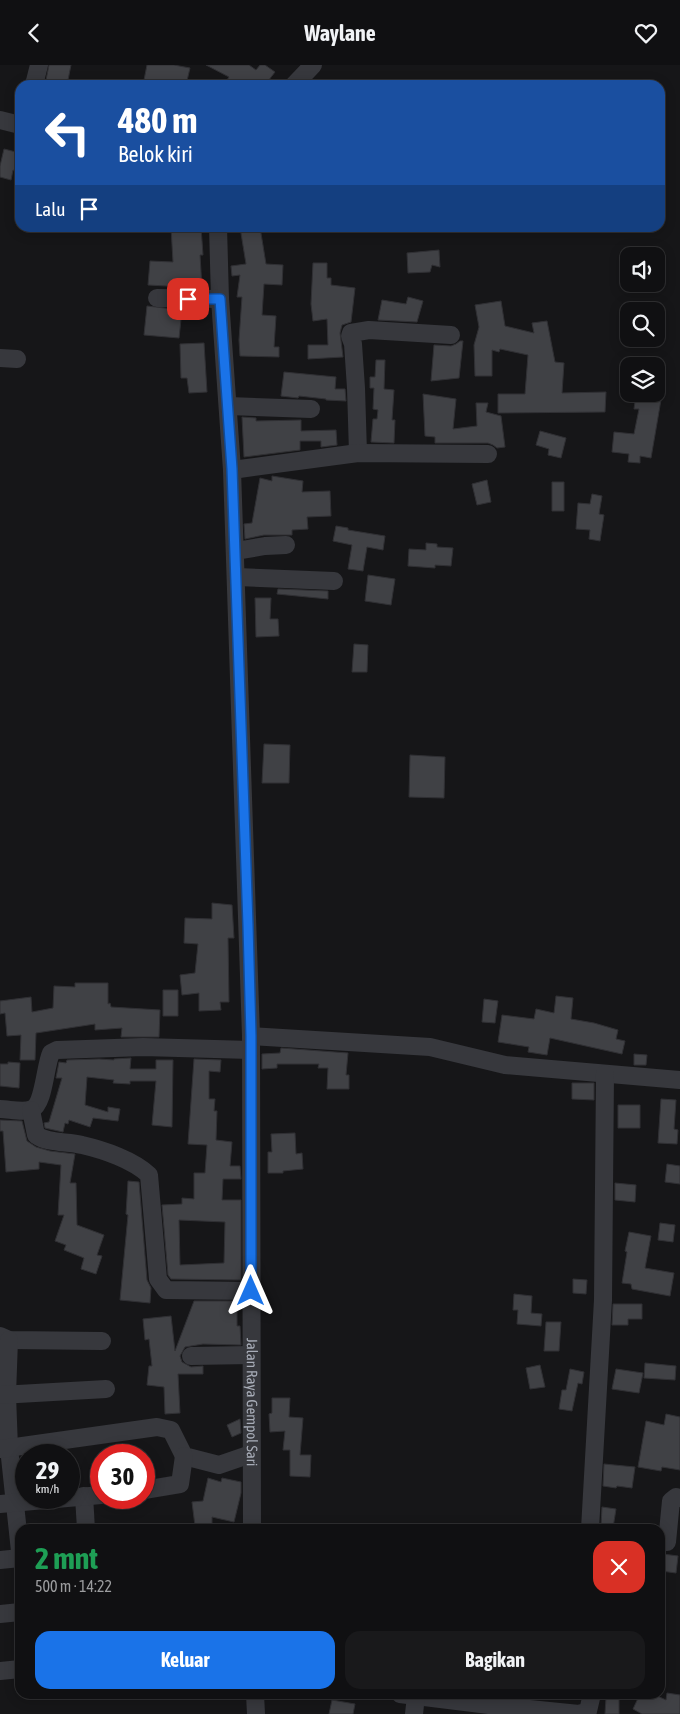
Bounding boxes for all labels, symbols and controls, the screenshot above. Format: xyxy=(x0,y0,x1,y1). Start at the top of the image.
icon: back xyxy=(20,19,48,47)
icon: heart xyxy=(632,19,660,47)
text: Waylane xyxy=(304,20,376,46)
icon: left xyxy=(35,100,100,165)
text: 480 m xyxy=(118,100,197,140)
text: Belok kiri xyxy=(118,141,193,167)
icon: arrive xyxy=(75,195,103,223)
text: Lalu xyxy=(35,198,65,220)
map controls xyxy=(620,247,665,402)
button: sound xyxy=(620,247,665,292)
pin xyxy=(167,278,209,320)
icon: arrive xyxy=(174,285,202,313)
button: search xyxy=(620,302,665,347)
button: layers xyxy=(620,357,665,402)
position arrow xyxy=(224,1264,276,1316)
street label: Jalan Raya Gempol Sari xyxy=(244,1338,261,1467)
speed limit sign: 30 xyxy=(90,1444,155,1509)
text: 29 xyxy=(36,1456,59,1484)
text: km/h xyxy=(36,1482,59,1496)
text: 2 mnt xyxy=(35,1541,98,1575)
button: close xyxy=(593,1541,645,1593)
text: 500 m · 14:22 xyxy=(35,1577,112,1595)
button: Keluar xyxy=(35,1631,335,1689)
button: Bagikan xyxy=(345,1631,645,1689)

